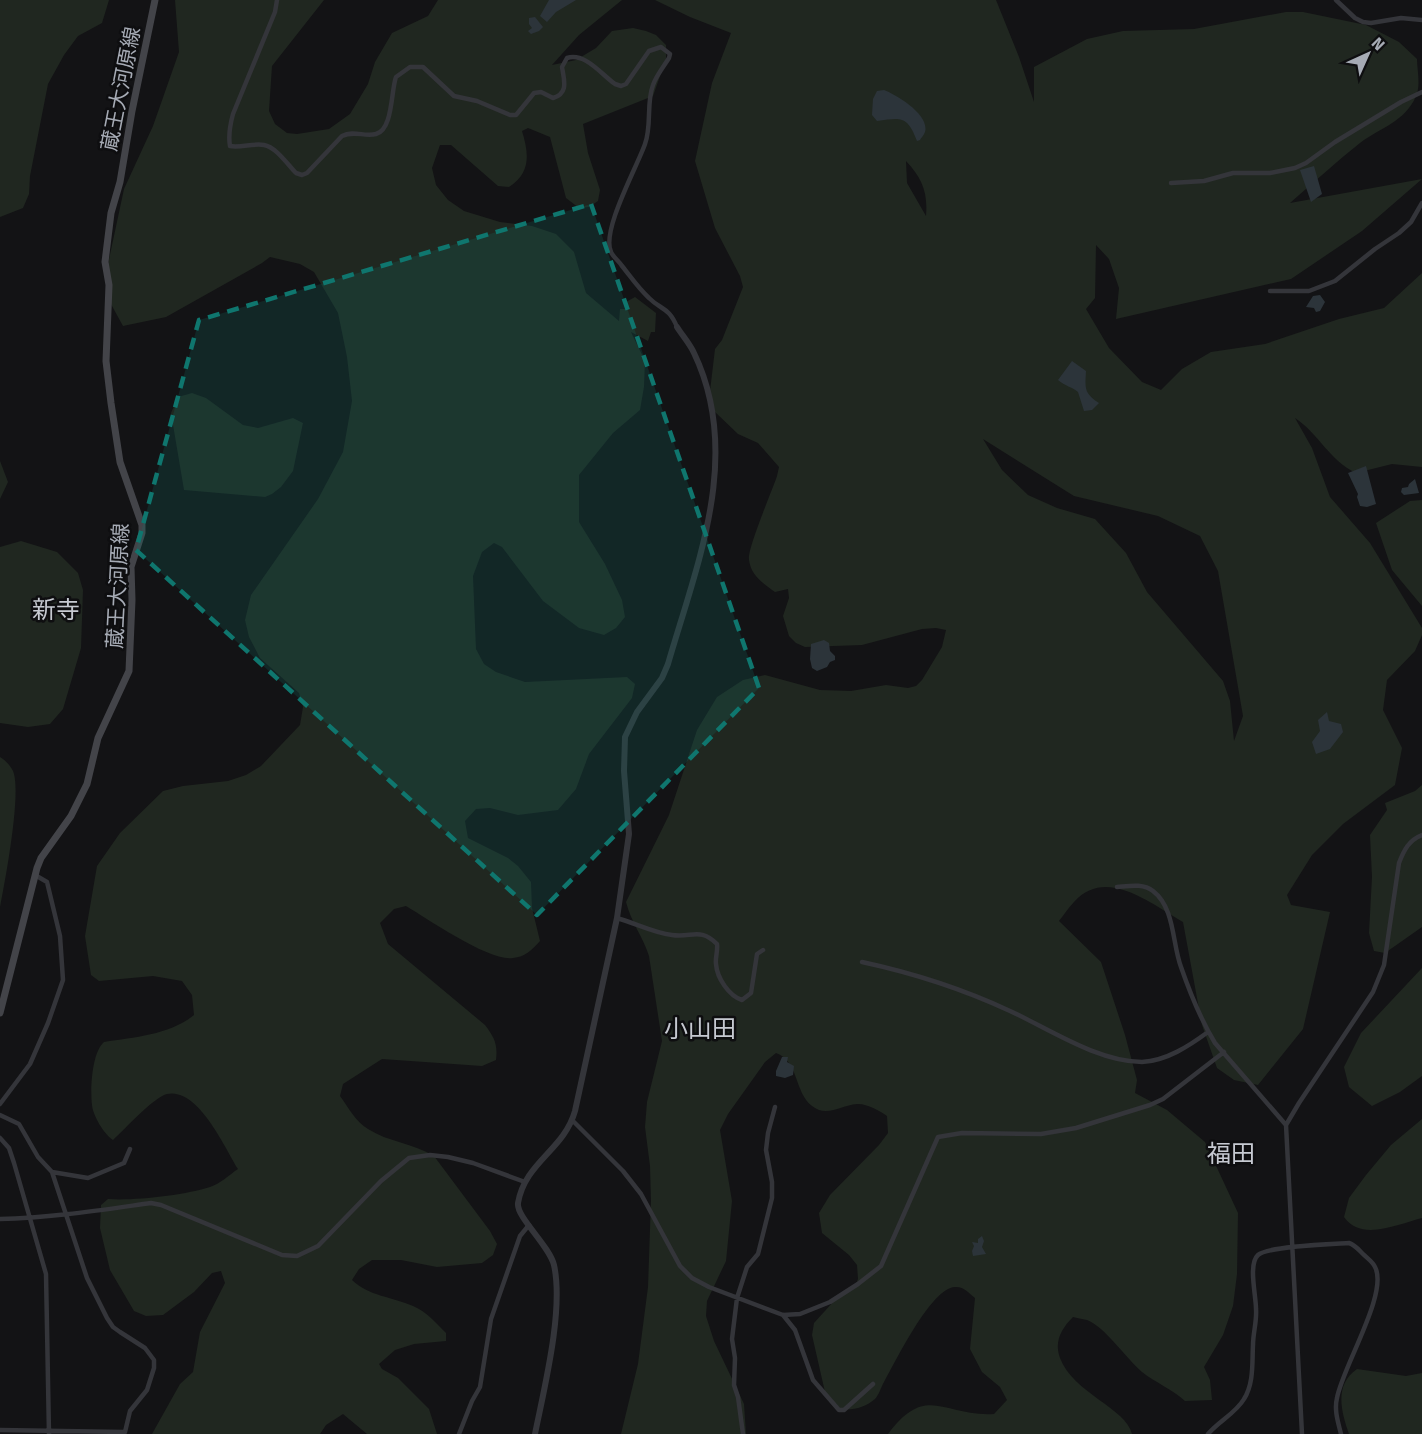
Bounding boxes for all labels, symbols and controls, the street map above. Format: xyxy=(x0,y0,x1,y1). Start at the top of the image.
north arrow xyxy=(1338,24,1398,84)
street label: 蔵王大河原線 xyxy=(96,25,146,153)
text: N xyxy=(1368,33,1389,54)
street label: 蔵王大河原線 xyxy=(102,522,134,650)
district label: 新寺 xyxy=(32,596,80,624)
district label: 小山田 xyxy=(664,1015,736,1043)
district label: 福田 xyxy=(1207,1140,1255,1168)

